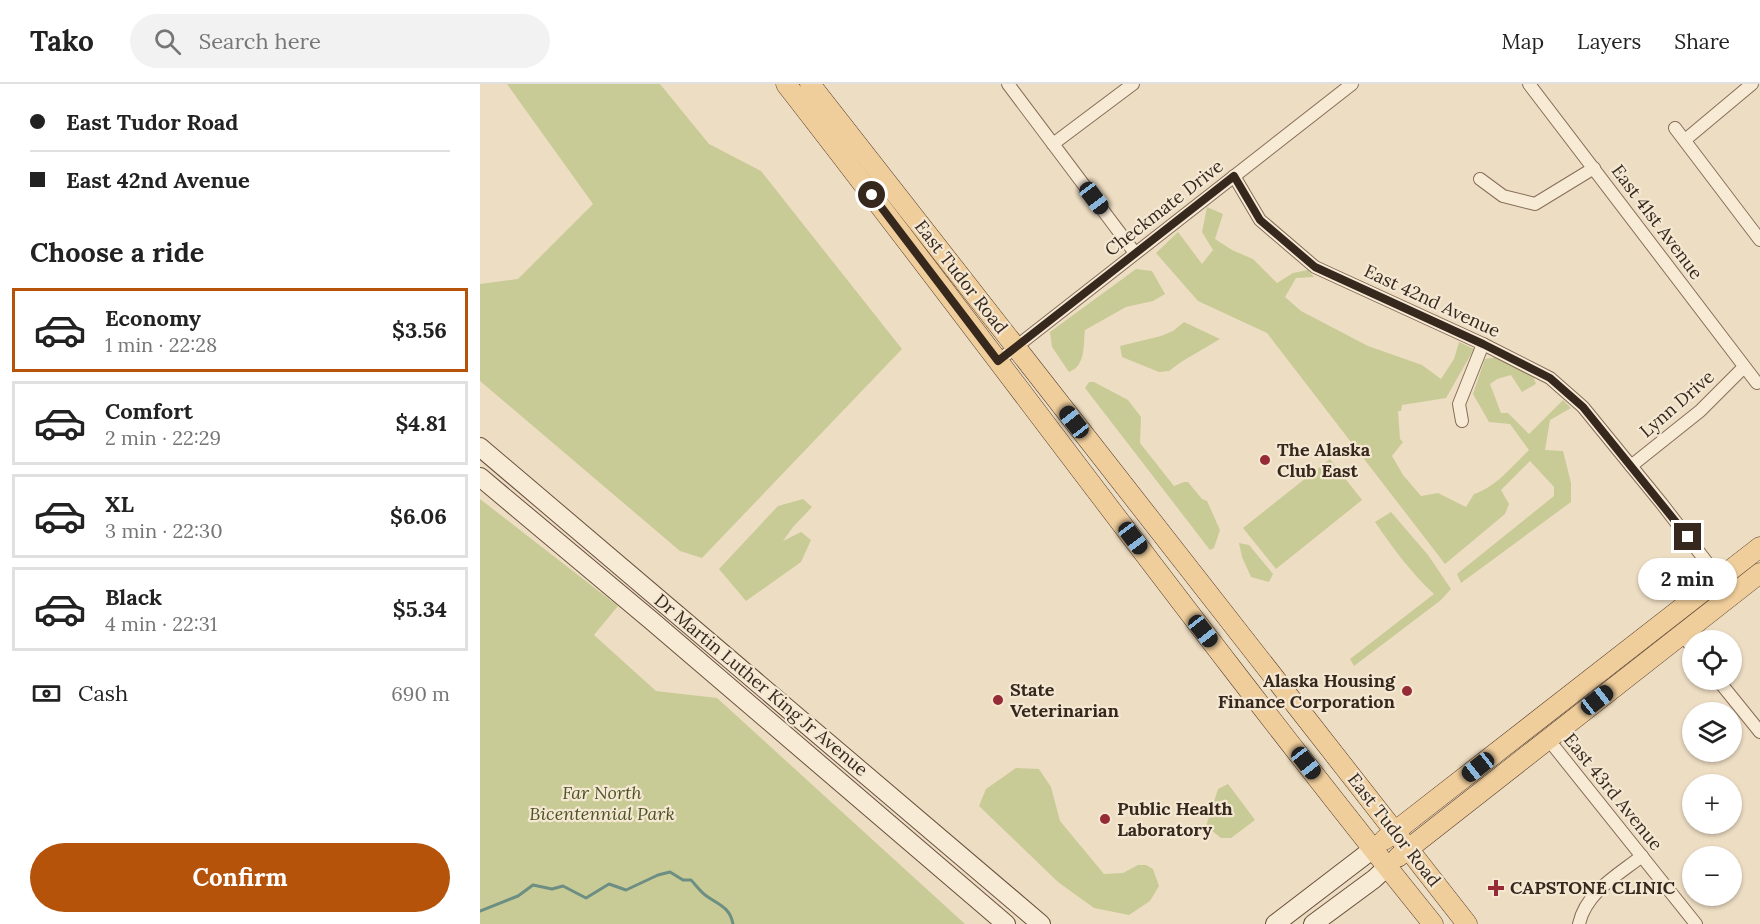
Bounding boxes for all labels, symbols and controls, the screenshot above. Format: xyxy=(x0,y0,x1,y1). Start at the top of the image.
search box xyxy=(130,14,550,68)
text: Tako xyxy=(30,23,94,59)
icon: search xyxy=(151,25,184,58)
text: Search here xyxy=(199,27,321,55)
text: Map xyxy=(1501,28,1544,55)
text: Layers xyxy=(1577,28,1641,55)
text: Share xyxy=(1674,28,1730,55)
text: East Tudor Road xyxy=(66,108,238,136)
street label: Checkmate Drive xyxy=(1100,154,1228,261)
street label: East 41st Avenue xyxy=(1607,160,1708,284)
text: East 42nd Avenue xyxy=(66,166,250,194)
car xyxy=(1076,178,1112,218)
route start xyxy=(858,181,885,208)
street label: East Tudor Road xyxy=(910,215,1013,338)
text: Choose a ride xyxy=(30,235,204,269)
street label: East 42nd Avenue xyxy=(1361,259,1504,342)
icon: car xyxy=(33,303,87,357)
text: Economy xyxy=(105,304,201,332)
text: $3.56 xyxy=(392,316,447,344)
text: 1 min · 22:28 xyxy=(105,332,217,357)
street label: Lynn Drive xyxy=(1635,365,1719,442)
icon: car xyxy=(33,396,87,450)
text: Comfort xyxy=(105,397,193,425)
car xyxy=(1056,402,1092,442)
text: $4.81 xyxy=(395,409,447,437)
text: 2 min · 22:29 xyxy=(105,425,221,450)
place label: The Alaska Club East xyxy=(1277,438,1371,482)
marker: The Alaska Club East xyxy=(1258,453,1272,467)
icon: car xyxy=(33,489,87,543)
text: XL xyxy=(105,490,134,518)
text: $6.06 xyxy=(390,502,447,530)
text: 3 min · 22:30 xyxy=(105,518,223,543)
car xyxy=(1115,518,1151,558)
route end xyxy=(1674,523,1701,550)
callout: 2 min xyxy=(1638,558,1738,600)
text: 2 min xyxy=(1661,566,1714,591)
icon: car xyxy=(33,582,87,636)
text: Black xyxy=(105,583,162,611)
street label: Dr Martin Luther King Jr Avenue xyxy=(650,588,873,781)
text: $5.34 xyxy=(393,595,447,623)
text: 4 min · 22:31 xyxy=(105,611,217,636)
car xyxy=(1185,611,1221,651)
map controls xyxy=(1682,630,1742,906)
button: locate xyxy=(1682,630,1742,690)
place label: Alaska Housing Finance Corporation xyxy=(1218,669,1396,713)
icon: cash xyxy=(30,677,63,710)
place label: State Veterinarian xyxy=(1010,678,1120,722)
text: Cash xyxy=(78,679,128,707)
text: 690 m xyxy=(391,681,450,706)
car xyxy=(1577,682,1617,718)
marker: Alaska Housing Finance Corporation xyxy=(1400,684,1414,698)
marker: State Veterinarian xyxy=(991,693,1005,707)
button: layers xyxy=(1682,702,1742,762)
street label: East 43rd Avenue xyxy=(1559,728,1668,855)
car xyxy=(1288,743,1324,783)
car xyxy=(1458,749,1498,785)
street label: East Tudor Road xyxy=(1343,768,1446,891)
button: + xyxy=(1682,774,1742,834)
park label: Far North Bicentennial Park xyxy=(529,781,675,825)
place label: Public Health Laboratory xyxy=(1117,797,1233,841)
marker: Public Health Laboratory xyxy=(1098,812,1112,826)
button: Confirm xyxy=(30,843,450,912)
button: − xyxy=(1682,846,1742,906)
place label: CAPSTONE CLINIC xyxy=(1510,876,1676,899)
marker: CAPSTONE CLINIC xyxy=(1487,879,1505,897)

